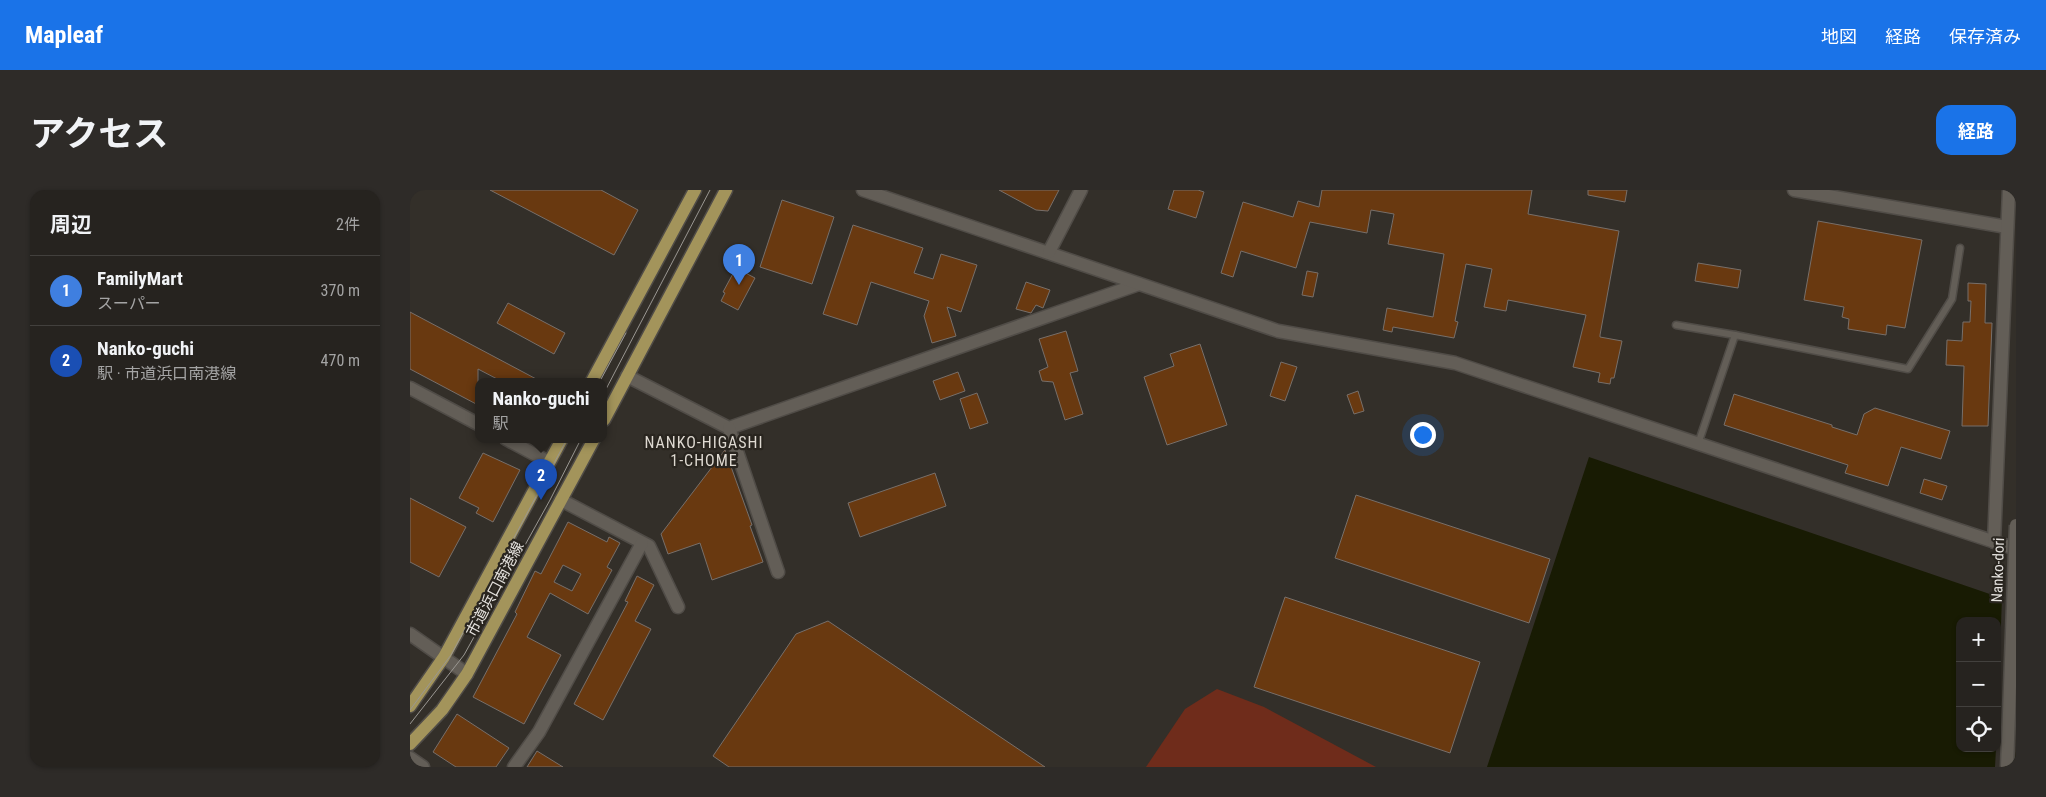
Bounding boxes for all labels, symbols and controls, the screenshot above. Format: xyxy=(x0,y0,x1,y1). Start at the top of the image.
text: Mapleaf xyxy=(25,21,103,49)
text: 地図 xyxy=(1821,26,1857,47)
text: 経路 xyxy=(1885,26,1921,47)
text: 保存済み xyxy=(1949,26,2021,47)
button: 経路 xyxy=(1936,105,2016,155)
text: アクセス xyxy=(30,114,168,155)
text: 周辺 xyxy=(50,213,92,237)
text: 2件 xyxy=(336,215,360,234)
pin: 1 xyxy=(723,244,755,285)
text: FamilyMart xyxy=(97,267,183,290)
text: 1 xyxy=(62,281,70,300)
text: 370 m xyxy=(321,281,360,300)
text: スーパー xyxy=(97,294,161,313)
text: Nanko-guchi xyxy=(97,337,194,360)
text: 2 xyxy=(62,351,70,370)
text: 470 m xyxy=(321,351,360,370)
text: 駅 · 市道浜口南港線 xyxy=(97,364,236,383)
popup xyxy=(475,378,607,443)
text: Nanko-guchi xyxy=(492,387,590,410)
text: 駅 xyxy=(492,414,508,433)
your location xyxy=(1410,422,1436,448)
district label: NANKO-HIGASHI 1-CHOME xyxy=(644,433,764,470)
pin: 2 xyxy=(525,459,557,500)
street label: Nanko-dori xyxy=(1988,537,2008,603)
street label: 市道浜口南港線 xyxy=(462,538,528,640)
map controls xyxy=(1956,617,2001,752)
button: + xyxy=(1956,617,2001,662)
button: − xyxy=(1956,662,2001,707)
button: locate xyxy=(1956,707,2001,752)

